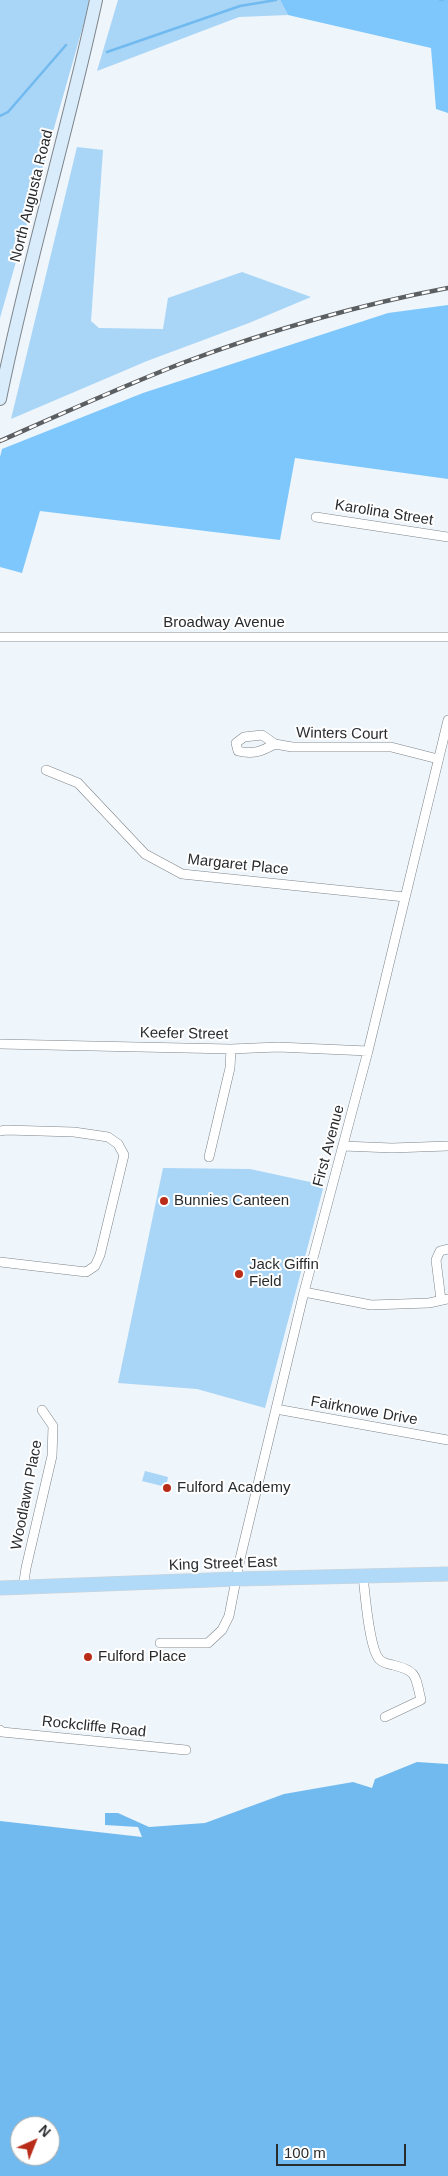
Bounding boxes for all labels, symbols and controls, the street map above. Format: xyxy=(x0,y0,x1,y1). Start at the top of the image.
street label: North Augusta Road xyxy=(7,128,57,264)
street label: Karolina Street xyxy=(334,496,434,530)
street label: Broadway Avenue xyxy=(163,614,285,632)
street label: Winters Court xyxy=(296,724,388,744)
street label: Margaret Place xyxy=(186,851,290,879)
street label: Keefer Street xyxy=(140,1024,228,1044)
street label: First Avenue xyxy=(309,1103,349,1189)
place label: Bunnies Canteen xyxy=(174,1192,289,1210)
marker: Bunnies Canteen xyxy=(158,1195,170,1207)
place label: Jack Giffin Field xyxy=(249,1256,319,1291)
marker: Jack Giffin Field xyxy=(233,1268,245,1280)
street label: Fairknowe Drive xyxy=(309,1393,419,1429)
street label: Woodlawn Place xyxy=(8,1439,46,1551)
place label: Fulford Academy xyxy=(177,1479,290,1497)
marker: Fulford Academy xyxy=(161,1482,173,1494)
street label: King Street East xyxy=(169,1553,277,1575)
place label: Fulford Place xyxy=(98,1648,186,1666)
marker: Fulford Place xyxy=(82,1651,94,1663)
street label: Rockcliffe Road xyxy=(41,1713,147,1741)
north arrow xyxy=(10,2116,60,2166)
text: N xyxy=(36,2122,54,2140)
scale bar xyxy=(278,2134,408,2166)
text: 100 m xyxy=(284,2144,326,2161)

